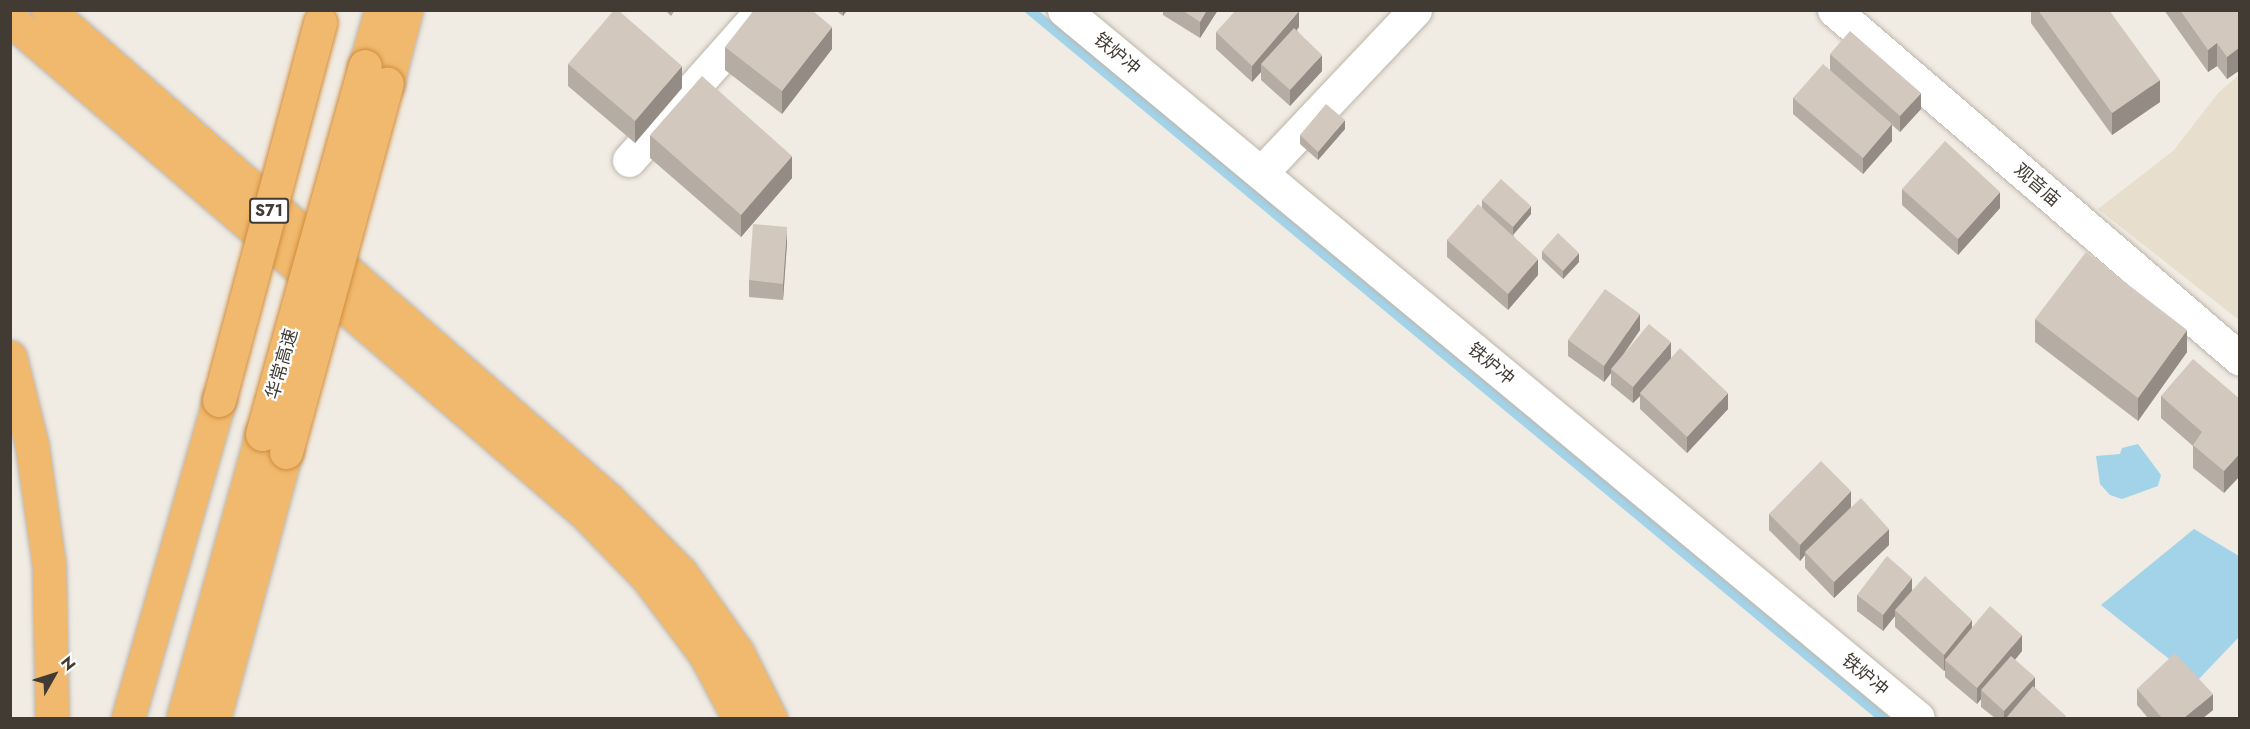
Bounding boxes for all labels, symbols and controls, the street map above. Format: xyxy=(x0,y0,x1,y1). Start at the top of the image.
street label: 铁炉冲 xyxy=(1089,28,1145,80)
street label: 观音庙 xyxy=(2010,159,2064,211)
road number: S71 xyxy=(248,198,290,224)
street label: 华常高速 xyxy=(262,326,302,402)
street label: 铁炉冲 xyxy=(1463,338,1519,390)
north arrow xyxy=(24,645,84,705)
street label: 铁炉冲 xyxy=(1837,649,1893,701)
text: N xyxy=(55,651,81,676)

